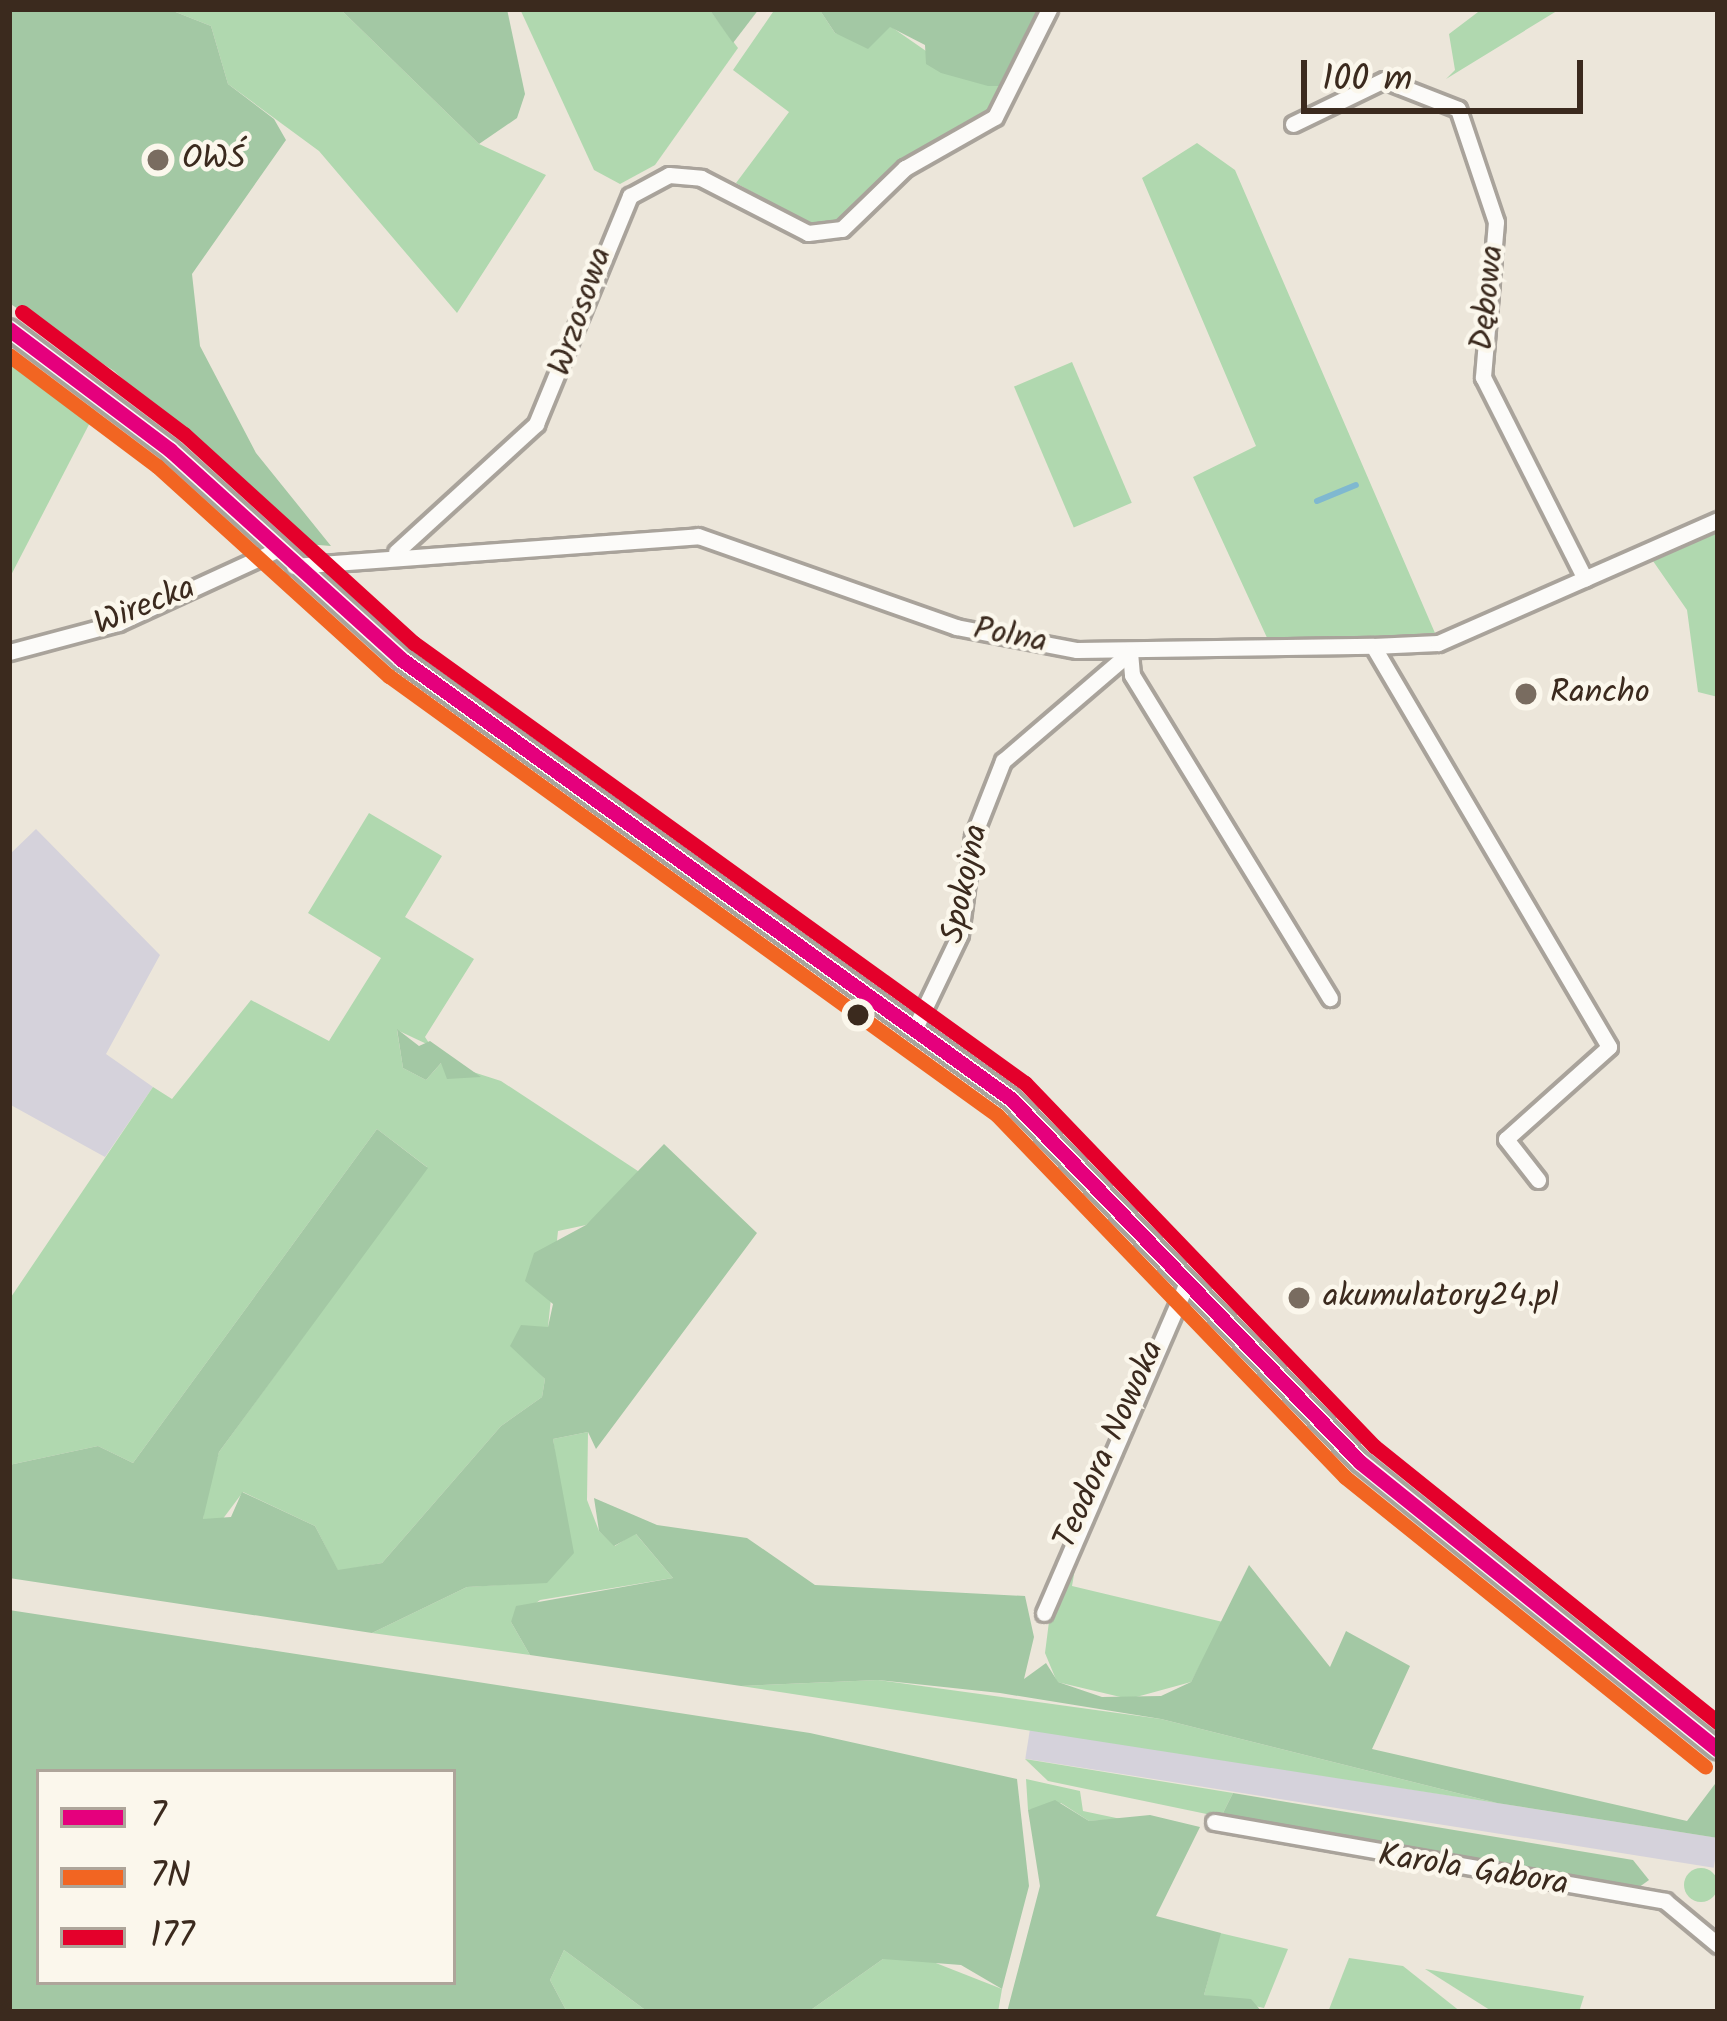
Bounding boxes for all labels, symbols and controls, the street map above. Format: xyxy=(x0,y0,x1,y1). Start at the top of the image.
scale bar xyxy=(1307,36,1589,110)
text: 100 m xyxy=(1322,52,1412,109)
place label: OWŚ xyxy=(182,140,245,180)
marker: OWŚ xyxy=(145,147,171,173)
street label: Wrzosowa xyxy=(542,243,622,381)
street label: Dębowa xyxy=(1464,243,1514,353)
street label: Wirecka xyxy=(89,569,201,645)
street label: Polna xyxy=(970,611,1050,663)
place label: Rancho xyxy=(1550,674,1650,714)
marker: Rancho xyxy=(1513,681,1539,707)
street label: Spokojna xyxy=(934,821,998,947)
unlabelled marker xyxy=(847,1004,869,1026)
place label: akumulatory24.pl xyxy=(1323,1278,1559,1318)
marker: akumulatory24.pl xyxy=(1286,1285,1312,1311)
street label: Teodora Nowoka xyxy=(1046,1335,1174,1555)
legend xyxy=(36,1769,456,1985)
text: 7 xyxy=(150,1789,167,1846)
street label: Karola Gabora xyxy=(1375,1836,1571,1906)
text: 7N xyxy=(150,1849,191,1906)
text: 177 xyxy=(150,1909,195,1966)

